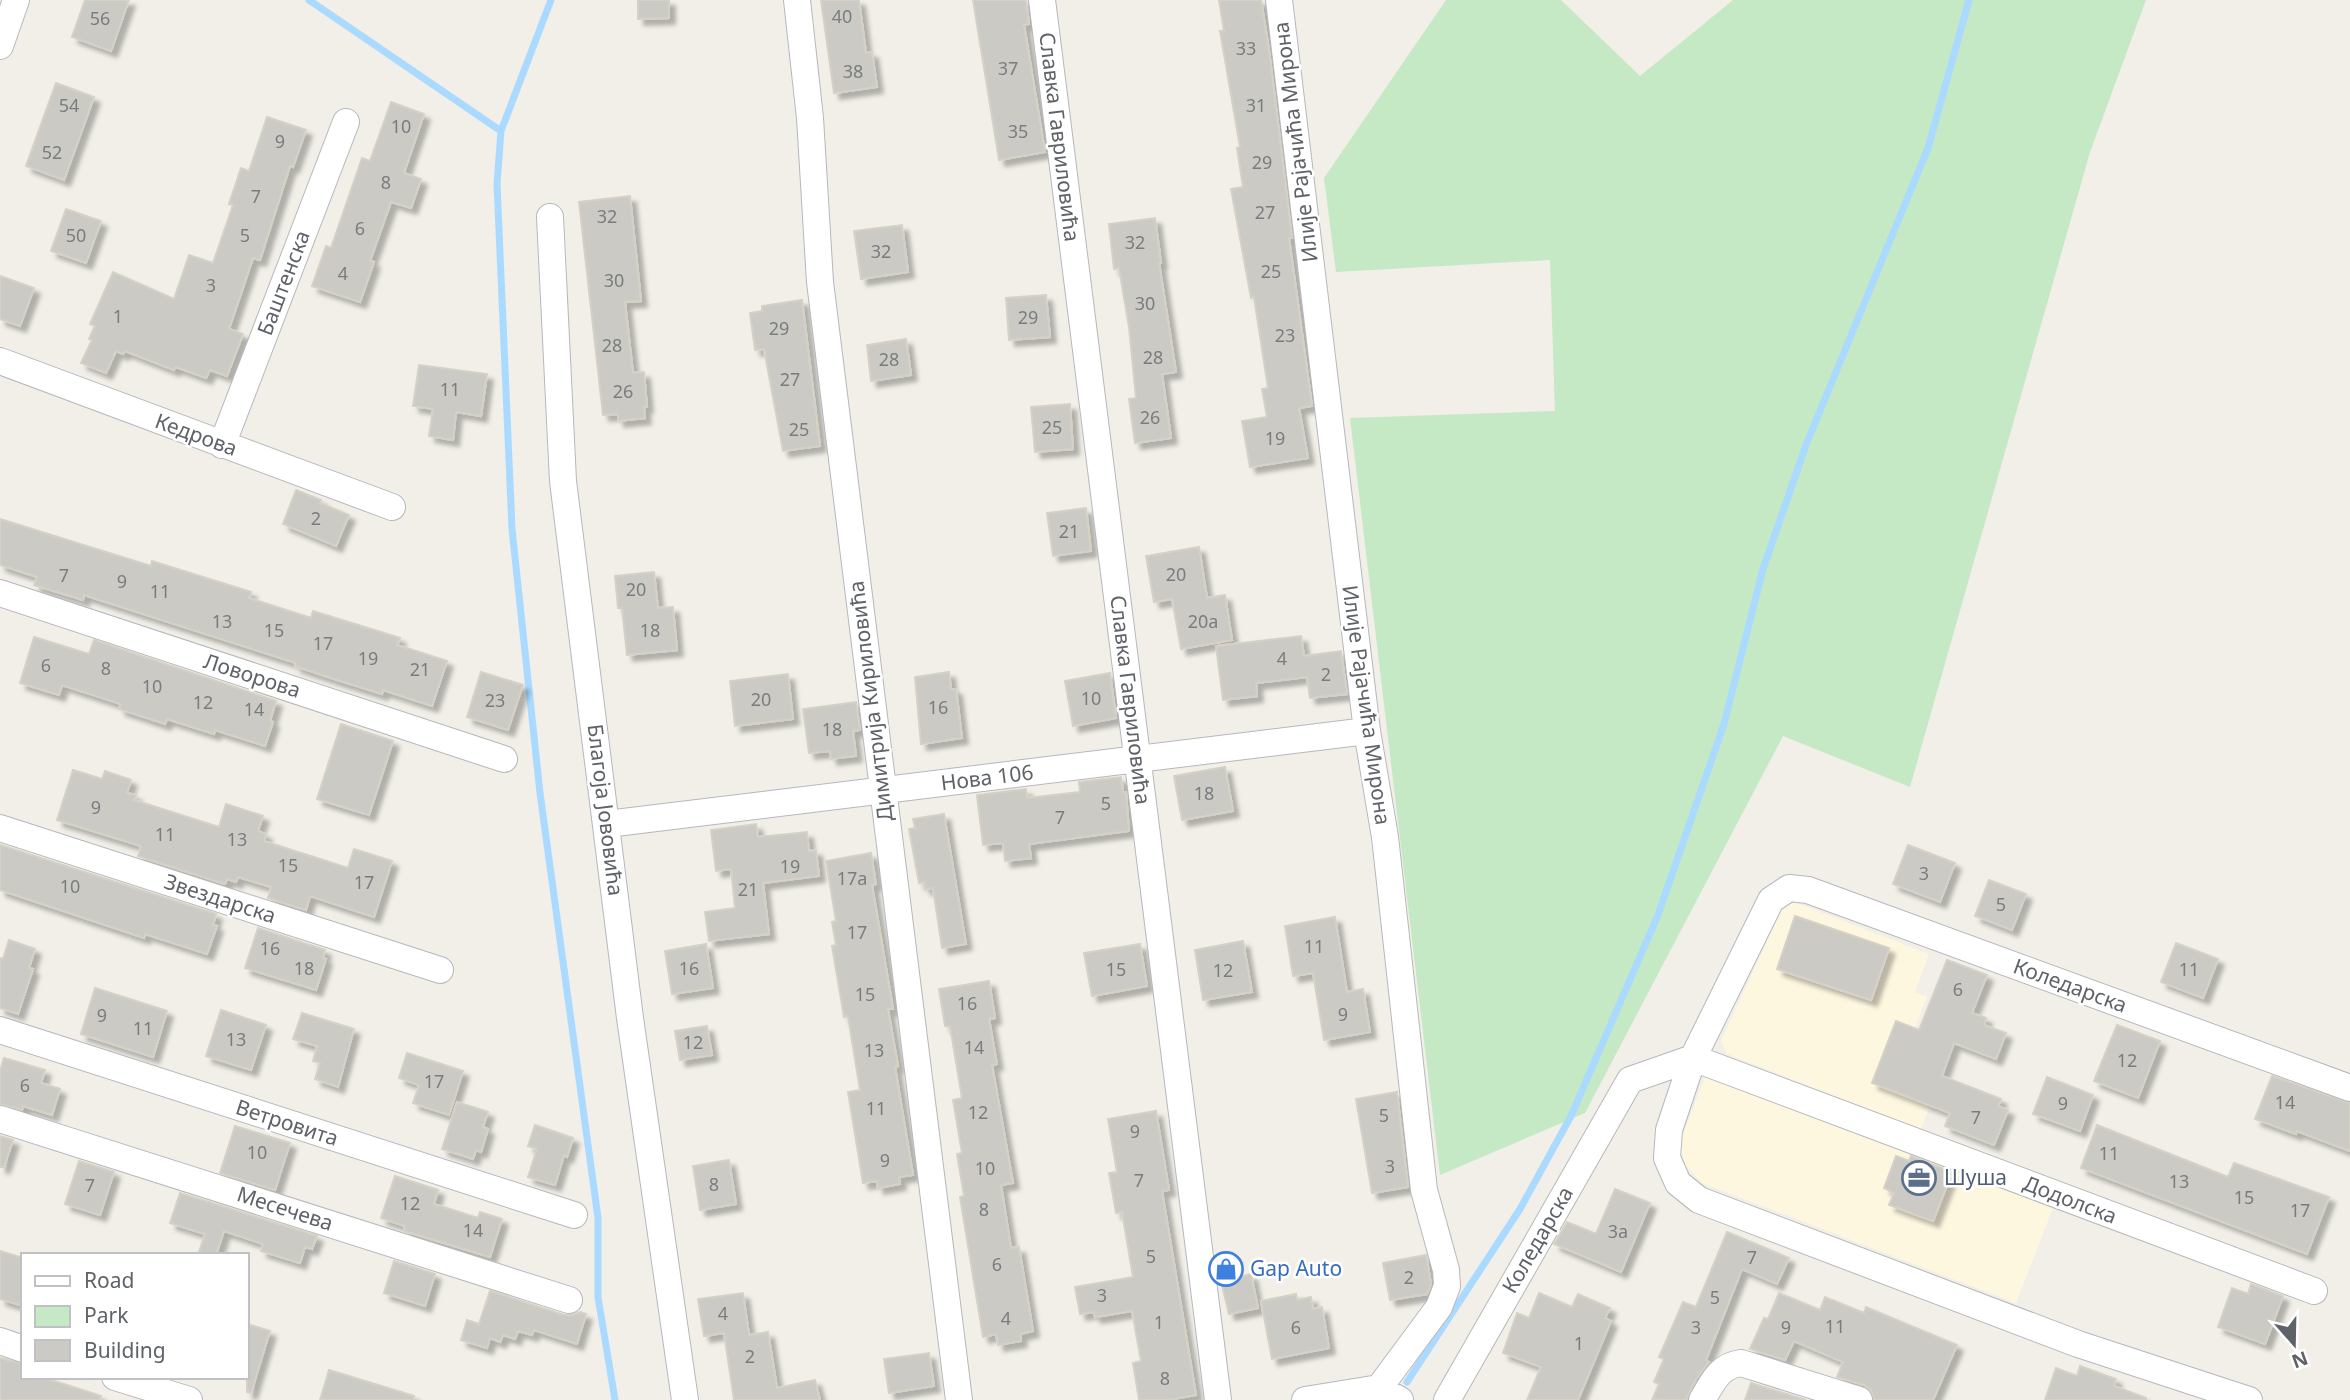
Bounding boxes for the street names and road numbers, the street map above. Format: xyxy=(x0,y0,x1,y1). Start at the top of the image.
street label: Илије Рајачића Мирона xyxy=(1266,20,1324,264)
street label: Славка Гавриловића xyxy=(1033,31,1087,243)
street label: Баштенска xyxy=(250,226,316,339)
street label: Кедрова xyxy=(151,406,241,462)
street label: Димитрија Кириловића xyxy=(841,579,899,823)
street label: Илије Рајачића Мирона xyxy=(1336,583,1398,827)
street label: Славка Гавриловића xyxy=(1104,594,1158,806)
street label: Ловорова xyxy=(200,646,304,704)
street label: Благоја Јововића xyxy=(582,722,630,897)
street label: Нова 106 xyxy=(939,757,1035,797)
street label: Звездарска xyxy=(161,867,280,929)
street label: Коледарска xyxy=(2010,952,2131,1019)
street label: Ветровита xyxy=(232,1092,342,1152)
street label: Додолска xyxy=(2020,1168,2121,1230)
street label: Месечева xyxy=(234,1179,337,1237)
street label: Коледарска xyxy=(1495,1181,1579,1298)

